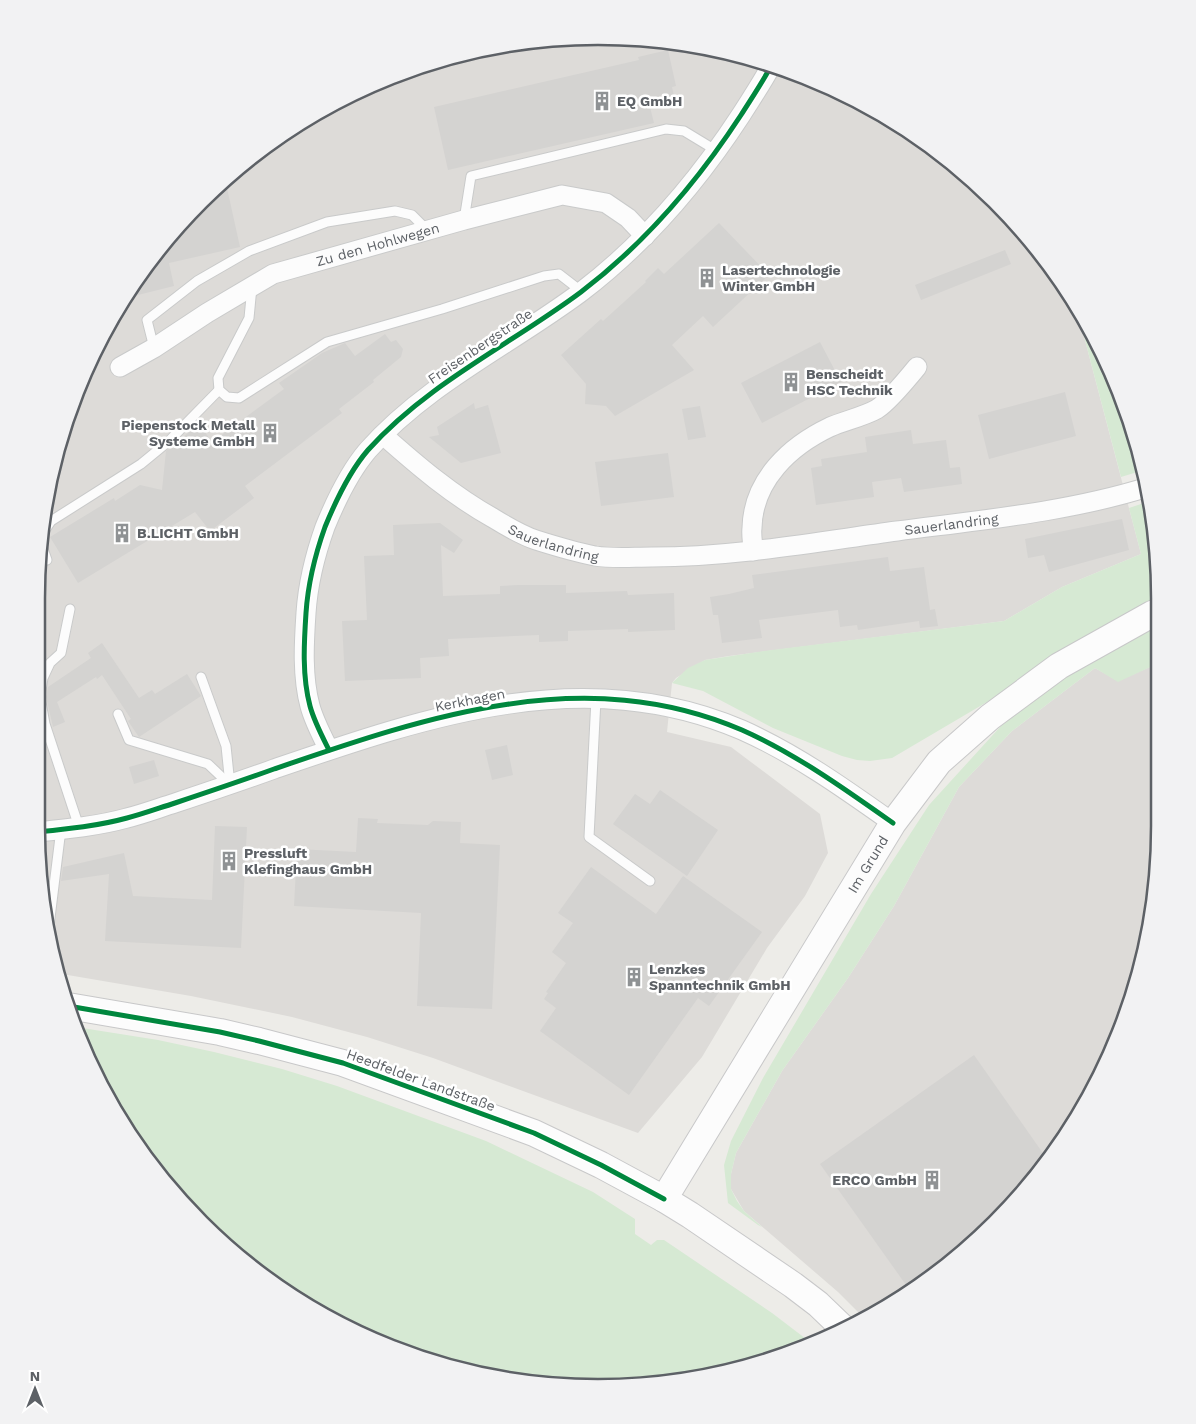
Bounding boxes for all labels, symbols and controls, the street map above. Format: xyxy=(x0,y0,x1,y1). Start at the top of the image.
building icon: EQ GmbH xyxy=(591,90,613,112)
place label: EQ GmbH xyxy=(617,93,682,109)
street label: Zu den Hohlwegen xyxy=(314,219,441,269)
place label: Lasertechnologie Winter GmbH xyxy=(722,262,841,294)
building icon: Lasertechnologie Winter GmbH xyxy=(696,267,718,289)
street label: Freisenbergstraße xyxy=(425,305,535,387)
place label: Benscheidt HSC Technik xyxy=(806,366,893,398)
building icon: Benscheidt HSC Technik xyxy=(780,371,802,393)
place label: Piepenstock Metall Systeme GmbH xyxy=(121,417,255,449)
building icon: Piepenstock Metall Systeme GmbH xyxy=(259,422,281,444)
street label: Sauerlandring xyxy=(903,510,1000,538)
street label: Sauerlandring xyxy=(505,521,601,565)
building icon: B.LICHT GmbH xyxy=(111,522,133,544)
place label: B.LICHT GmbH xyxy=(137,525,239,541)
street label: Kerkhagen xyxy=(434,685,506,715)
street label: Im Grund xyxy=(844,833,891,896)
place label: Pressluft Klefinghaus GmbH xyxy=(244,845,372,877)
building icon: Pressluft Klefinghaus GmbH xyxy=(218,850,240,872)
place label: Lenzkes Spanntechnik GmbH xyxy=(649,961,791,993)
building icon: Lenzkes Spanntechnik GmbH xyxy=(623,966,645,988)
street label: Heedfelder Landstraße xyxy=(345,1046,497,1114)
building icon: ERCO GmbH xyxy=(921,1169,943,1191)
place label: ERCO GmbH xyxy=(832,1172,917,1188)
north arrow xyxy=(10,1364,60,1414)
text: N xyxy=(30,1368,40,1384)

